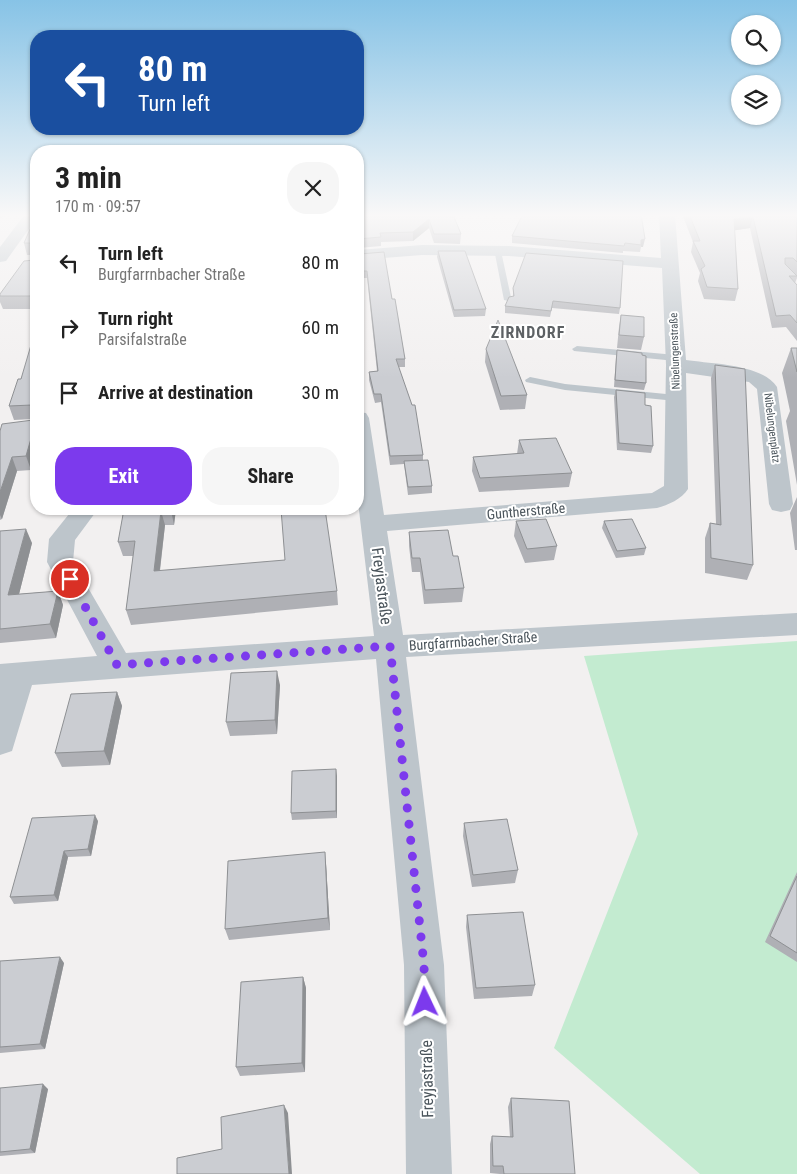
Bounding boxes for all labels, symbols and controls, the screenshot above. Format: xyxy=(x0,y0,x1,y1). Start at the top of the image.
map controls xyxy=(731,15,781,125)
button: search xyxy=(731,15,781,65)
text: 80 m xyxy=(138,49,207,90)
icon: left xyxy=(55,50,120,115)
button: layers xyxy=(731,75,781,125)
text: Turn left xyxy=(138,91,210,116)
text: 3 min xyxy=(55,160,122,195)
button: close xyxy=(287,162,339,214)
text: 170 m · 09:57 xyxy=(55,197,141,216)
text: Turn left xyxy=(98,242,163,265)
icon: left xyxy=(55,249,83,277)
text: 80 m xyxy=(302,251,339,274)
text: Burgfarrnbacher Straße xyxy=(98,265,245,284)
text: Turn right xyxy=(98,307,173,330)
street label: Nibelungenstraße xyxy=(667,313,683,389)
icon: right xyxy=(55,314,83,342)
text: 60 m xyxy=(302,316,339,339)
district label: ZIRNDORF xyxy=(491,323,565,342)
text: Parsifalstraße xyxy=(98,330,187,349)
icon: arrive xyxy=(55,379,83,407)
text: Arrive at destination xyxy=(98,381,253,404)
text: 30 m xyxy=(302,381,339,404)
street label: Nibelungenplatz xyxy=(761,392,783,464)
button: Exit xyxy=(55,447,192,505)
button: Share xyxy=(202,447,339,505)
street label: Guntherstraße xyxy=(486,500,566,522)
street label: Freyjastraße xyxy=(368,546,396,626)
pin xyxy=(49,558,91,600)
icon: arrive xyxy=(56,565,84,593)
street label: Burgfarrnbacher Straße xyxy=(408,628,538,653)
position arrow xyxy=(398,975,450,1027)
street label: Freyjastraße xyxy=(417,1040,437,1118)

